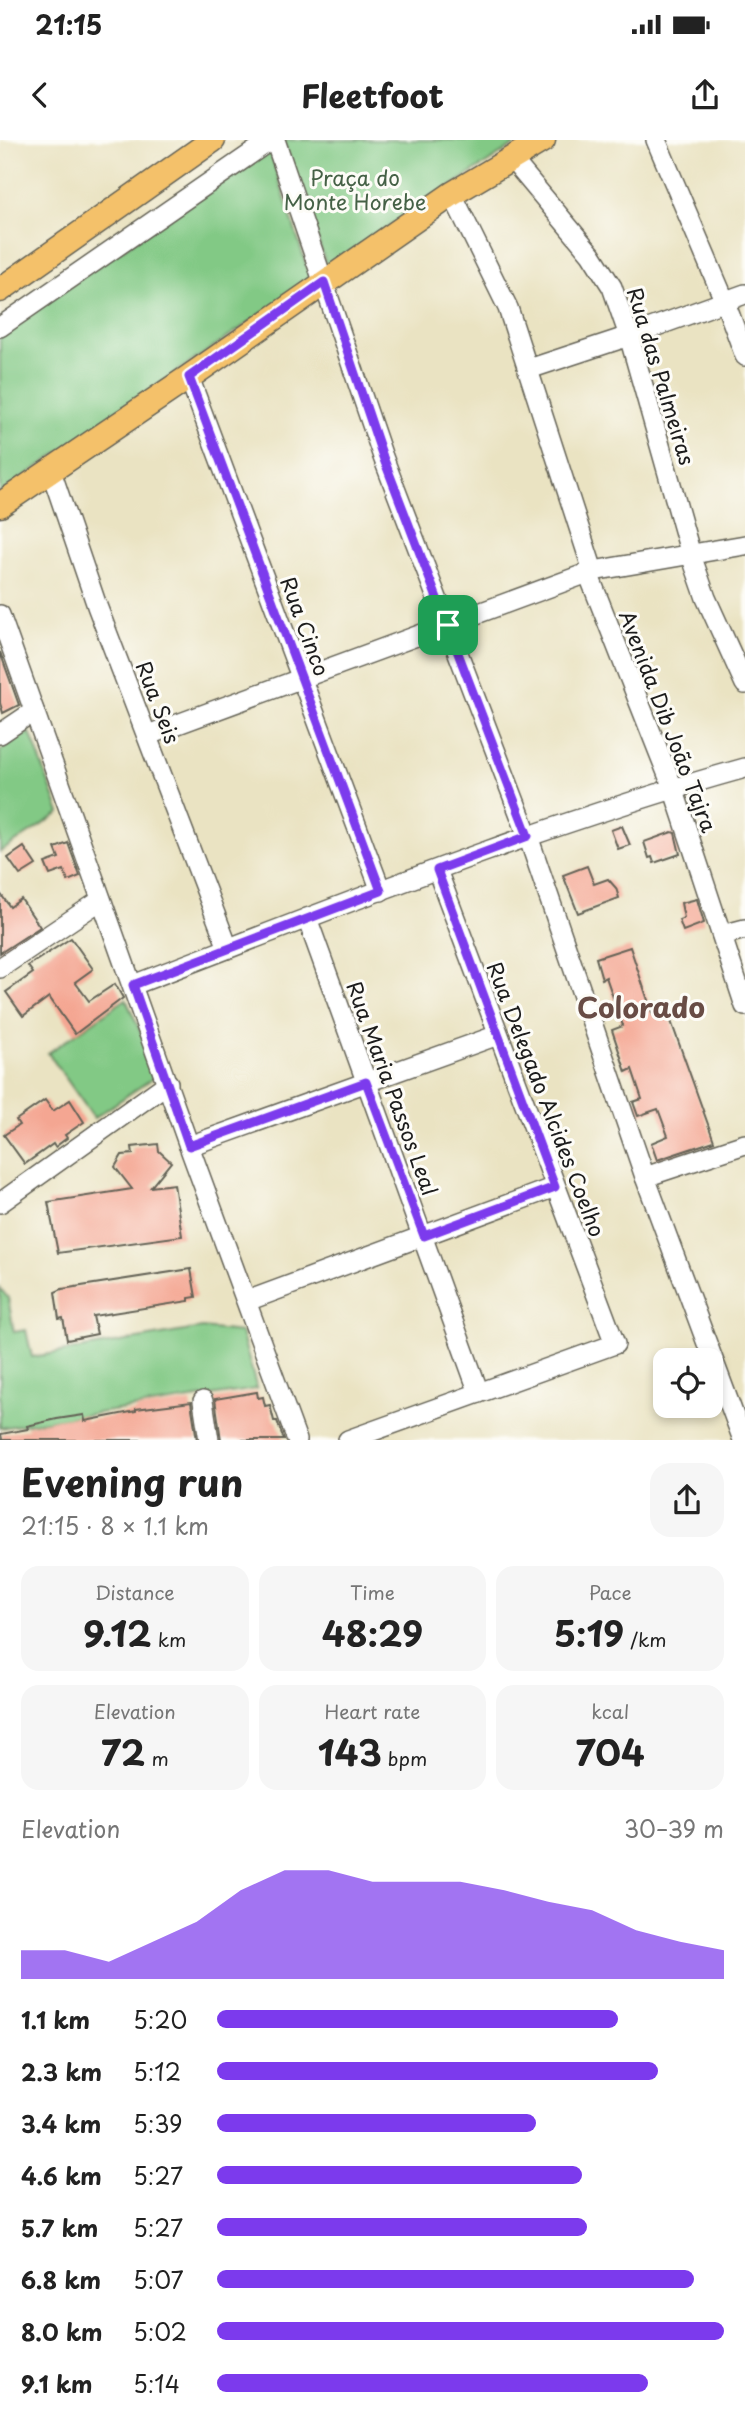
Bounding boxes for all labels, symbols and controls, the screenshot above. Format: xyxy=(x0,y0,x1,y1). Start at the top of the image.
text: 21:15 xyxy=(35,5,102,44)
text: Fleetfoot xyxy=(301,71,444,119)
icon: back xyxy=(21,76,59,114)
icon: share xyxy=(686,76,724,114)
park label: Praça do Monte Horebe xyxy=(284,161,426,217)
street label: Rua das Palmeiras xyxy=(620,283,704,469)
street label: Rua Cinco xyxy=(273,572,339,680)
pin xyxy=(418,595,478,655)
street label: Avenida Dib João Tajra xyxy=(612,605,726,837)
icon: arrive xyxy=(429,606,467,644)
street label: Rua Seis xyxy=(129,656,189,748)
street label: Rua Delegado Alcides Coelho xyxy=(480,957,614,1241)
street label: Rua Maria Passos Leal xyxy=(339,976,447,1200)
district label: Colorado xyxy=(577,985,705,1028)
map controls xyxy=(653,1348,723,1418)
button: locate xyxy=(653,1348,723,1418)
text: Evening run xyxy=(21,1453,243,1510)
button: share xyxy=(650,1463,724,1537)
text: 21:15 · 8 × 1.1 km xyxy=(21,1508,209,1543)
text: Distance xyxy=(95,1578,175,1606)
text: Time xyxy=(350,1578,395,1606)
text: Pace xyxy=(589,1578,632,1606)
text: 9.12 xyxy=(83,1606,152,1659)
text: 48:29 xyxy=(322,1606,423,1659)
text: 5:19 xyxy=(554,1606,624,1659)
text: km xyxy=(152,1625,186,1653)
text: /km xyxy=(624,1625,667,1653)
text: Elevation xyxy=(94,1697,176,1725)
text: Heart rate xyxy=(325,1697,420,1725)
text: kcal xyxy=(591,1697,629,1725)
text: 72 xyxy=(101,1725,145,1778)
text: 143 xyxy=(318,1725,382,1778)
text: 704 xyxy=(576,1725,645,1778)
text: m xyxy=(145,1744,169,1772)
text: bpm xyxy=(382,1744,427,1772)
text: Elevation xyxy=(21,1811,120,1846)
text: 30–39 m xyxy=(624,1811,724,1846)
text: 1.1 km xyxy=(21,2002,90,2037)
text: 5:20 xyxy=(133,2002,187,2037)
text: 2.3 km xyxy=(21,2054,102,2089)
text: 5:12 xyxy=(133,2054,181,2089)
text: 3.4 km xyxy=(21,2106,101,2141)
text: 5:39 xyxy=(133,2106,183,2141)
text: 4.6 km xyxy=(21,2158,102,2193)
text: 5:27 xyxy=(133,2158,183,2193)
text: 5.7 km xyxy=(21,2210,98,2245)
text: 5:27 xyxy=(133,2210,183,2245)
text: 6.8 km xyxy=(21,2262,101,2297)
text: 5:07 xyxy=(133,2262,184,2297)
text: 8.0 km xyxy=(21,2314,102,2349)
text: 5:02 xyxy=(133,2314,187,2349)
text: 9.1 km xyxy=(21,2366,93,2401)
text: 5:14 xyxy=(133,2366,180,2401)

